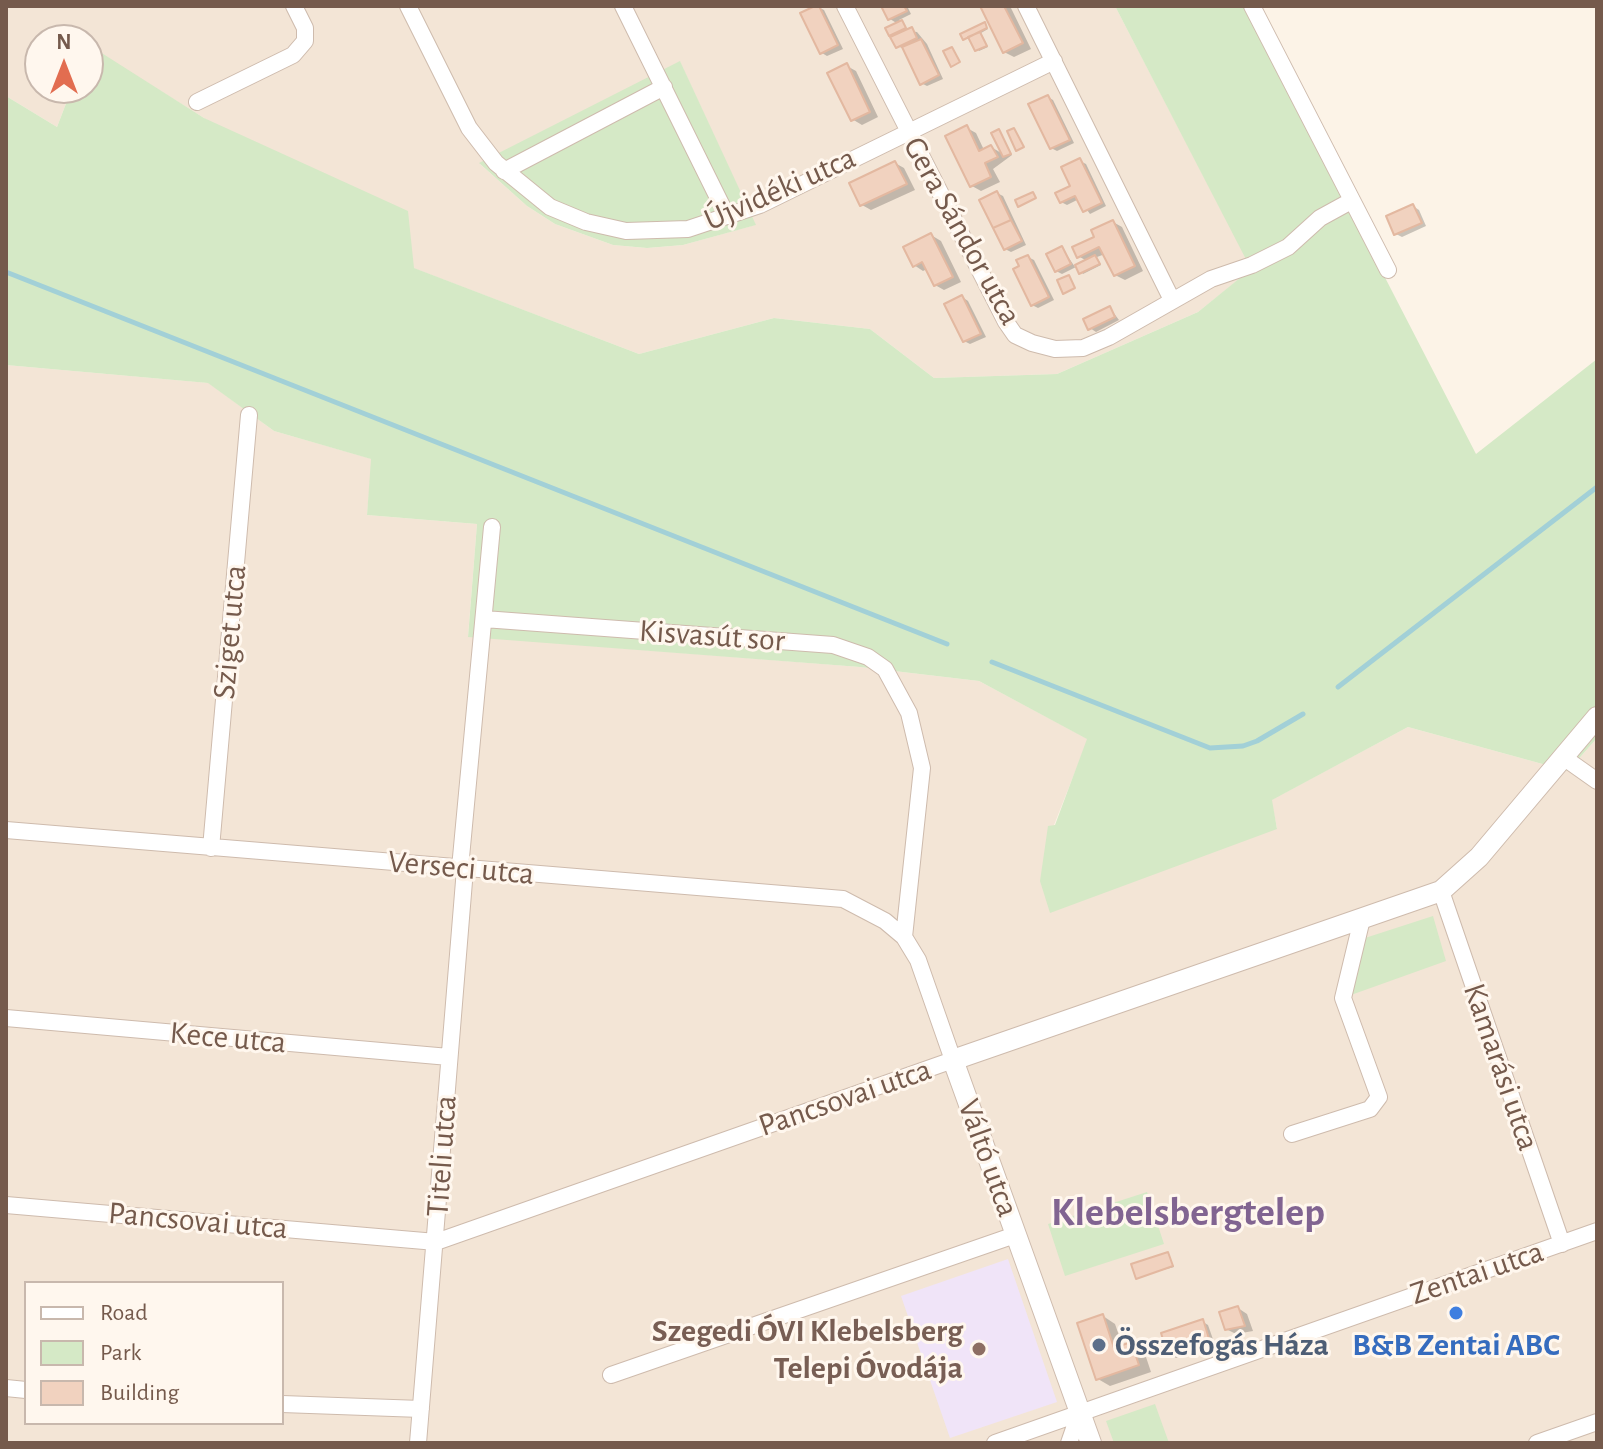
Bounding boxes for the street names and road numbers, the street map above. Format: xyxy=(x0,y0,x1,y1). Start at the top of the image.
street label: Gera Sándor utca xyxy=(894,130,1030,332)
street label: Újvidéki utca xyxy=(698,139,862,239)
street label: Sziget utca xyxy=(205,563,255,701)
street label: Kisvasút sor xyxy=(638,612,786,660)
street label: Verseci utca xyxy=(386,842,536,894)
street label: Kamarási utca xyxy=(1454,978,1548,1156)
street label: Kece utca xyxy=(168,1014,288,1062)
street label: Pancsovai utca xyxy=(754,1051,936,1145)
street label: Titeli utca xyxy=(419,1094,465,1218)
street label: Váltó utca xyxy=(949,1094,1027,1222)
street label: Pancsovai utca xyxy=(107,1194,289,1248)
street label: Zentai utca xyxy=(1405,1232,1549,1314)

